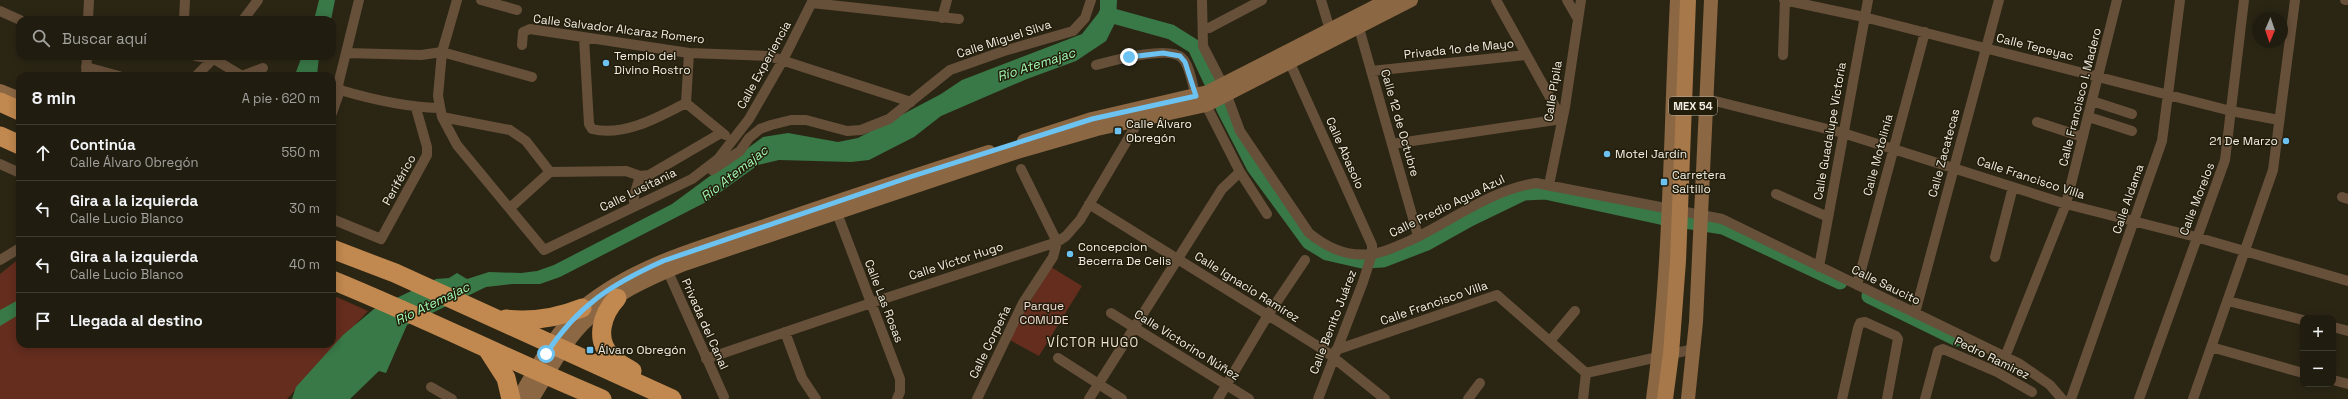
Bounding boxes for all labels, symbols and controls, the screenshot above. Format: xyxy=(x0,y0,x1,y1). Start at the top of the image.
street label: Calle Salvador Alcaraz Romero xyxy=(532,11,706,47)
north arrow xyxy=(2252,12,2288,48)
search box xyxy=(16,16,336,60)
street label: Calle Miguel Silva xyxy=(955,16,1053,62)
street label: Calle Experiencia xyxy=(733,18,795,112)
street label: Calle Francisco I. Madero xyxy=(2055,26,2105,168)
icon: search xyxy=(30,27,52,49)
text: Buscar aquí xyxy=(62,29,147,48)
street label: Calle Tepeyac xyxy=(1995,30,2075,64)
street label: Privada 1o de Mayo xyxy=(1403,35,1515,63)
water label: Río Atemajac xyxy=(995,44,1078,85)
place label: Templo del Divino Rostro xyxy=(614,48,691,78)
route end xyxy=(1120,48,1138,66)
marker: Templo del Divino Rostro xyxy=(601,58,611,68)
street label: Calle Pípila xyxy=(1540,59,1566,123)
street label: Calle Guadalupe Victoria xyxy=(1810,61,1850,201)
street label: Calle 12 de Octubre xyxy=(1377,67,1423,179)
text: 8 min xyxy=(32,87,76,109)
text: A pie · 620 m xyxy=(242,90,320,107)
road number: MEX 54 xyxy=(1669,97,1717,115)
street label: Calle Zacatecas xyxy=(1925,107,1963,199)
street label: Calle Motolinía xyxy=(1859,112,1897,198)
street label: Calle Abasolo xyxy=(1322,115,1368,191)
place label: Calle Álvaro Obregón xyxy=(1126,116,1192,146)
marker: Calle Álvaro Obregón xyxy=(1113,126,1123,136)
place label: 21 De Marzo xyxy=(2209,133,2278,149)
text: Continúa xyxy=(70,135,136,154)
marker: 21 De Marzo xyxy=(2281,136,2291,146)
water label: Río Atemajac xyxy=(697,141,772,205)
icon: ahead xyxy=(32,142,54,164)
text: 550 m xyxy=(282,144,320,161)
place label: Motel Jardín xyxy=(1615,146,1687,162)
marker: Motel Jardín xyxy=(1602,149,1612,159)
street label: Periférico xyxy=(378,152,420,208)
street label: Calle Francisco Villa xyxy=(1975,153,2087,203)
text: Calle Álvaro Obregón xyxy=(70,154,199,171)
street label: Calle Morelos xyxy=(2176,160,2218,238)
street label: Calle Aldama xyxy=(2109,162,2147,236)
street label: Calle Lusitania xyxy=(597,164,679,215)
place label: Carretera Saltillo xyxy=(1672,167,1726,197)
street label: Calle Predio Agua Azul xyxy=(1386,171,1508,241)
marker: Carretera Saltillo xyxy=(1659,177,1669,187)
text: Gira a la izquierda xyxy=(70,191,198,210)
icon: left xyxy=(32,198,54,220)
text: 30 m xyxy=(289,200,320,217)
text: Calle Lucio Blanco xyxy=(70,210,184,227)
street label: Calle Víctor Hugo xyxy=(907,238,1005,284)
place label: Concepcion Becerra De Celis xyxy=(1078,239,1171,269)
text: Gira a la izquierda xyxy=(70,247,198,266)
street label: Calle Ignacio Ramírez xyxy=(1191,248,1303,326)
marker: Concepcion Becerra De Celis xyxy=(1065,249,1075,259)
icon: left xyxy=(32,254,54,276)
text: 40 m xyxy=(289,256,320,273)
street label: Calle Las Rosas xyxy=(861,257,907,345)
street label: Calle Saucito xyxy=(1849,261,1923,309)
text: Calle Lucio Blanco xyxy=(70,266,184,283)
street label: Calle Benito Juárez xyxy=(1306,268,1360,376)
street label: Privada del Canal xyxy=(678,276,732,372)
street label: Calle Francisco Villa xyxy=(1378,277,1490,329)
water label: Río Atemajac xyxy=(392,278,473,329)
park label: Parque COMUDE xyxy=(1020,298,1069,328)
street label: Calle Corpeña xyxy=(965,303,1015,381)
street label: Calle Victorino Núñez xyxy=(1131,306,1243,384)
icon: arrive xyxy=(32,310,54,332)
text: Llegada al destino xyxy=(70,311,203,330)
map controls xyxy=(2300,315,2336,387)
button: + xyxy=(2300,315,2336,351)
street label: Pedro Ramirez xyxy=(1952,333,2032,383)
district label: VÍCTOR HUGO xyxy=(1047,334,1139,351)
place label: Álvaro Obregón xyxy=(598,342,686,358)
route start xyxy=(537,345,555,363)
marker: Álvaro Obregón xyxy=(585,345,595,355)
button: − xyxy=(2300,351,2336,387)

